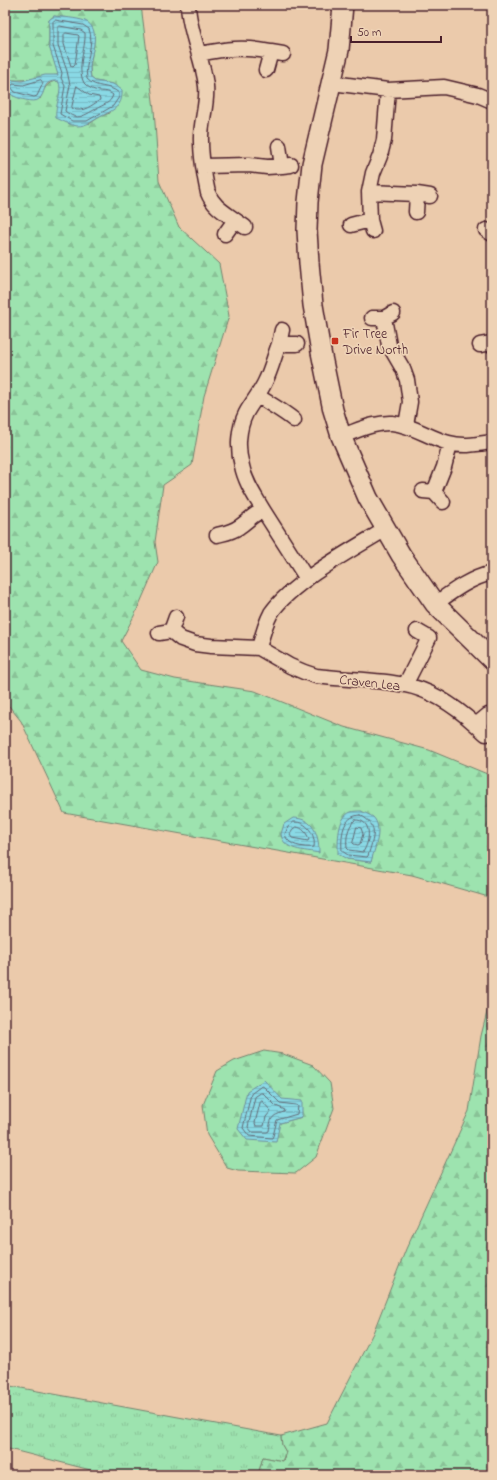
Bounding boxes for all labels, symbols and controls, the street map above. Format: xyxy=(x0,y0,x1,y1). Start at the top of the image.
scale bar xyxy=(351,18,441,44)
text: 50 m xyxy=(357,24,381,42)
place label: Fir Tree Drive North xyxy=(342,324,408,361)
marker: Fir Tree Drive North xyxy=(330,336,340,346)
street label: Craven Lea xyxy=(338,670,401,697)

